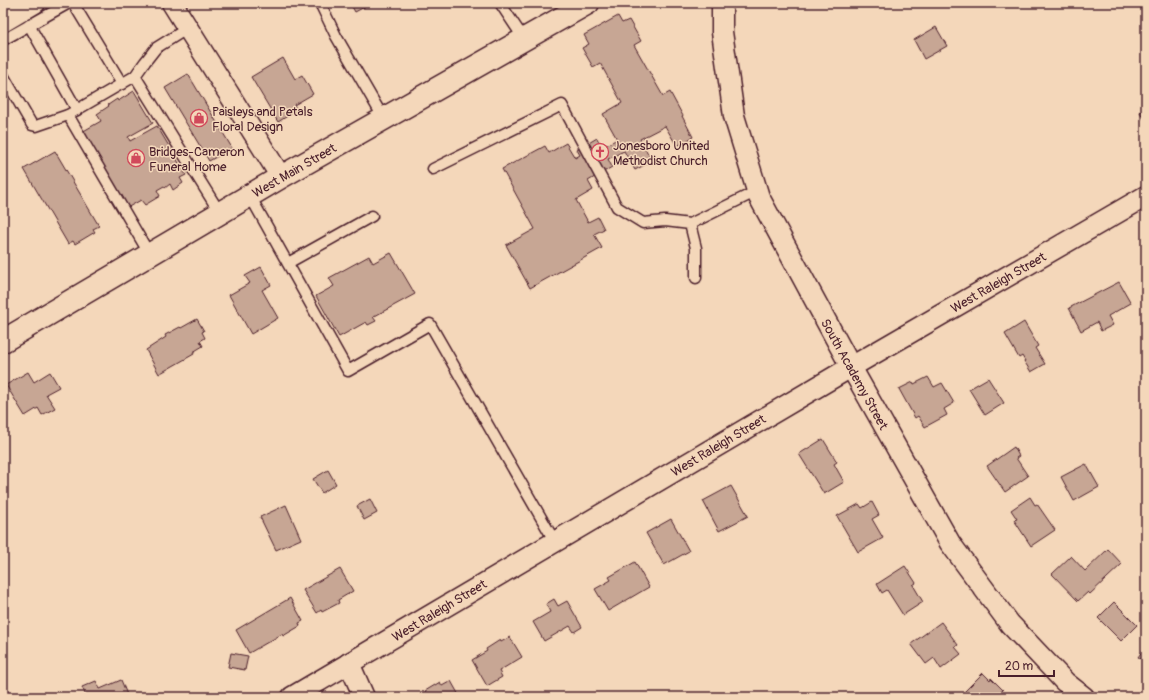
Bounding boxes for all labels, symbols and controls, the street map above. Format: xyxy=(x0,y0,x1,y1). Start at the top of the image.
place label: Paisleys and Petals Floral Design xyxy=(212,104,313,135)
shop icon: Paisleys and Petals Floral Design xyxy=(189,108,209,128)
place label: Jonesboro United Methodist Church xyxy=(613,138,710,169)
street label: West Main Street xyxy=(250,140,340,201)
church icon: Jonesboro United Methodist Church xyxy=(590,142,610,162)
place label: Bridges-Cameron Funeral Home xyxy=(149,144,245,175)
shop icon: Bridges-Cameron Funeral Home xyxy=(126,148,146,168)
street label: West Raleigh Street xyxy=(948,249,1050,317)
street label: South Academy Street xyxy=(817,316,892,433)
street label: West Raleigh Street xyxy=(668,411,769,480)
street label: West Raleigh Street xyxy=(389,576,490,645)
scale bar xyxy=(999,652,1054,678)
text: 20 m xyxy=(1005,659,1034,674)

